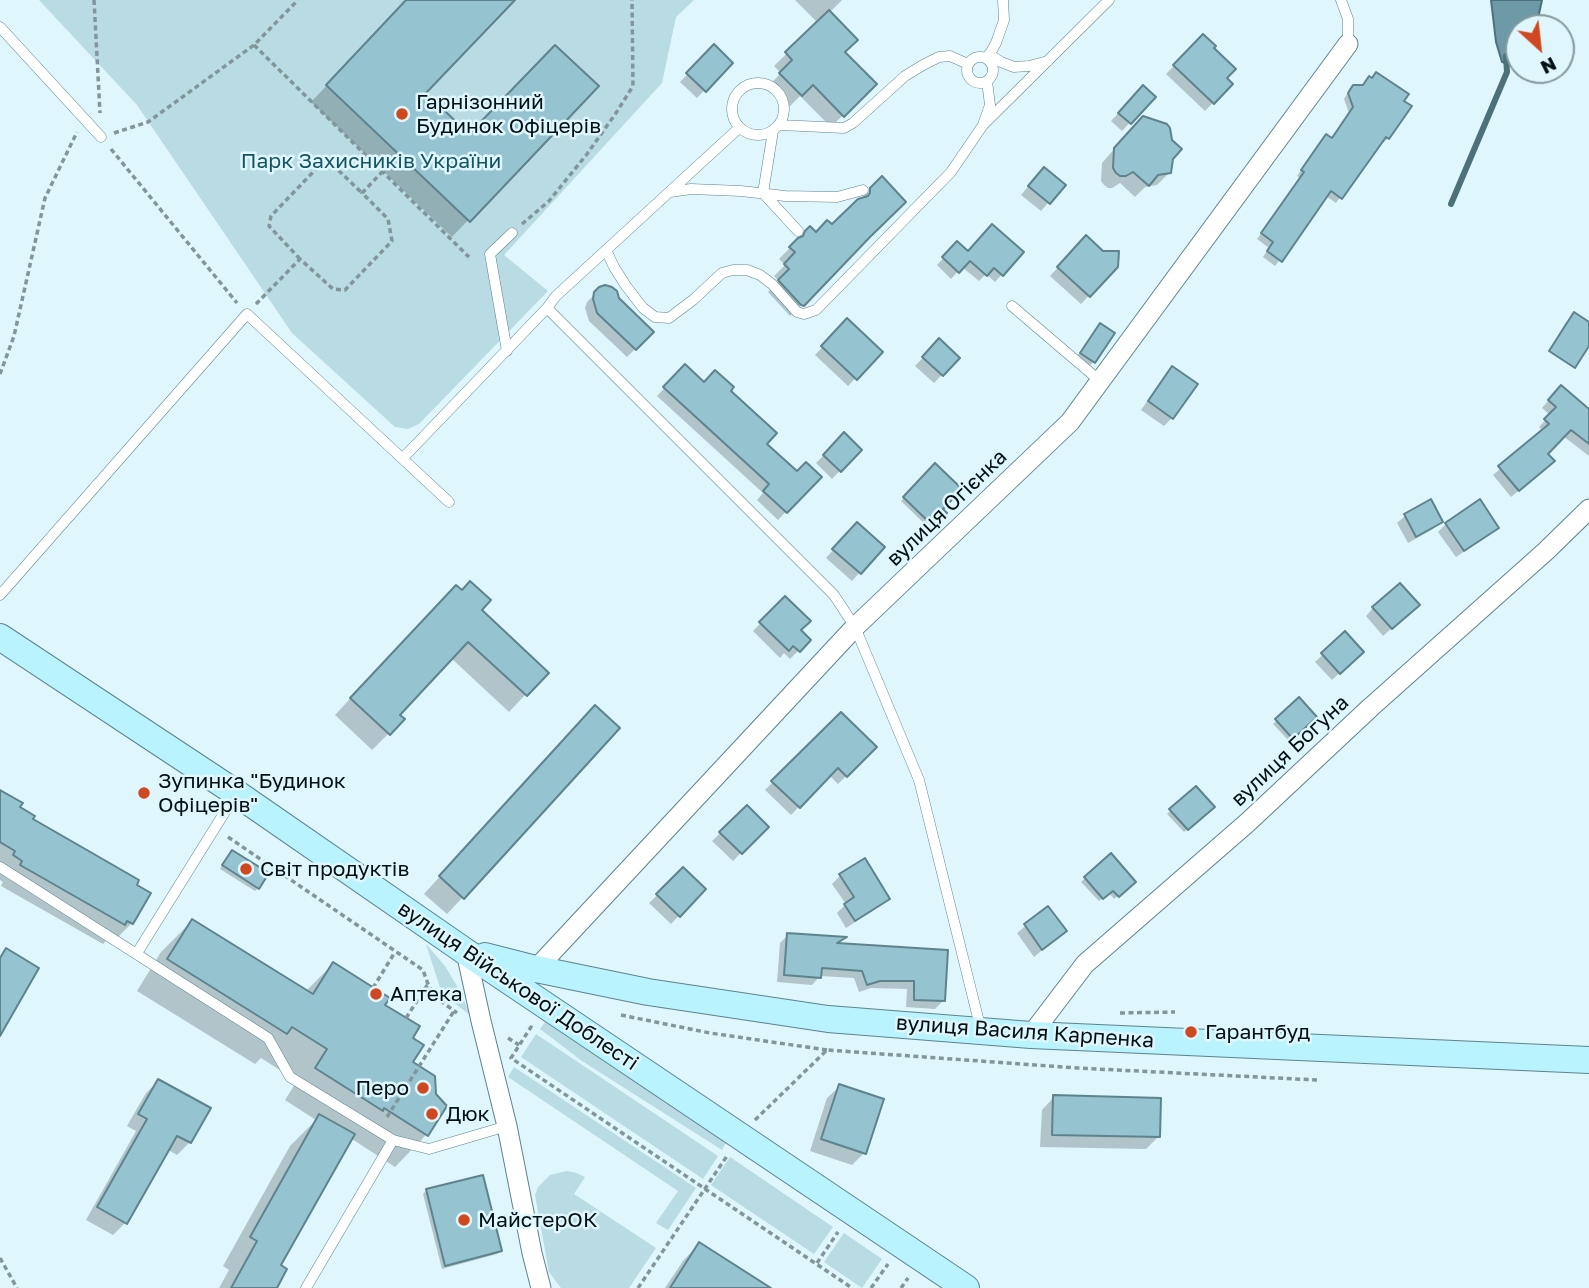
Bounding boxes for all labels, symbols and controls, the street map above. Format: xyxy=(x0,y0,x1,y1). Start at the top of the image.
north arrow xyxy=(1505,14,1575,84)
text: N xyxy=(1537,53,1561,80)
place label: Гарнізонний Будинок Офіцерів xyxy=(416,89,601,139)
marker: Гарнізонний Будинок Офіцерів xyxy=(394,106,410,122)
park label: Парк Захисників України xyxy=(241,148,501,174)
street label: вулиця Огієнка xyxy=(882,444,1012,572)
street label: вулиця Богуна xyxy=(1226,690,1354,812)
place label: Зупинка "Будинок Офіцерів" xyxy=(158,768,346,818)
marker: Зупинка "Будинок Офіцерів" xyxy=(136,785,152,801)
place label: Світ продуктів xyxy=(260,856,409,882)
marker: Світ продуктів xyxy=(238,861,254,877)
street label: вулиця Військової Доблесті xyxy=(393,896,643,1076)
place label: Аптека xyxy=(390,981,463,1007)
marker: Аптека xyxy=(368,986,384,1002)
street label: вулиця Василя Карпенка xyxy=(895,1010,1155,1054)
place label: Гарантбуд xyxy=(1205,1019,1310,1045)
marker: Гарантбуд xyxy=(1183,1024,1199,1040)
place label: Перо xyxy=(356,1075,409,1101)
marker: Перо xyxy=(415,1080,431,1096)
place label: Дюк xyxy=(446,1101,490,1127)
marker: Дюк xyxy=(424,1106,440,1122)
place label: МайстерОК xyxy=(478,1207,598,1233)
marker: МайстерОК xyxy=(456,1212,472,1228)

